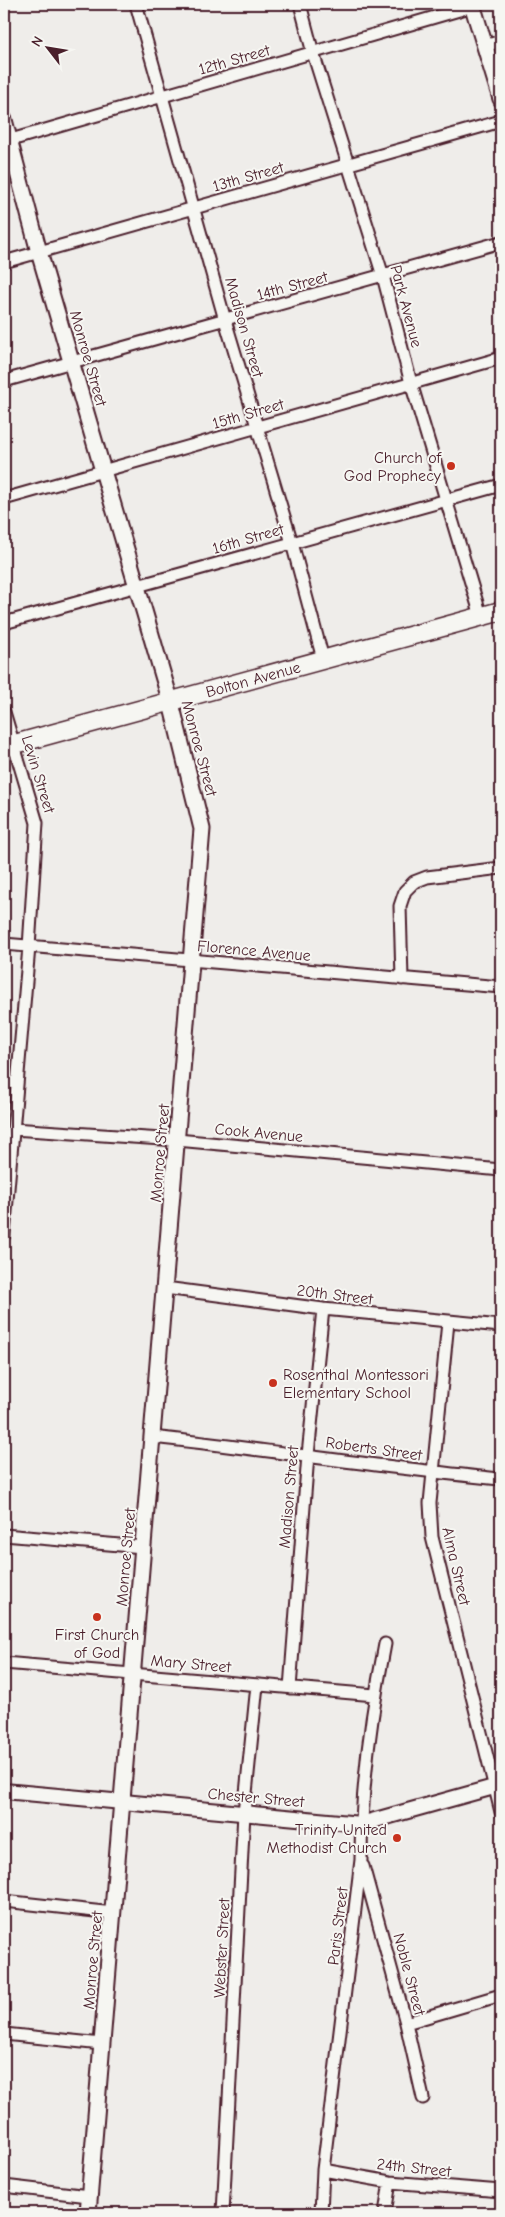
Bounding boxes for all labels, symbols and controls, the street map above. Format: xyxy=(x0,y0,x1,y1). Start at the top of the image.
north arrow xyxy=(22,22,72,72)
text: N xyxy=(28,33,47,50)
street label: 12th Street xyxy=(197,41,272,79)
street label: 13th Street xyxy=(211,158,286,196)
street label: Park Avenue xyxy=(386,263,426,350)
street label: 14th Street xyxy=(255,268,330,304)
street label: Madison Street xyxy=(221,275,267,380)
street label: Monroe Street xyxy=(66,308,110,409)
street label: 15th Street xyxy=(210,395,287,433)
place label: Church of God Prophecy xyxy=(344,449,443,485)
marker: Church of God Prophecy xyxy=(445,460,457,472)
street label: 16th Street xyxy=(210,520,287,558)
street label: Bolton Avenue xyxy=(204,658,303,701)
street label: Monroe Street xyxy=(178,698,221,799)
street label: Levin Street xyxy=(18,733,59,816)
street label: Florence Avenue xyxy=(196,937,311,965)
street label: Monroe Street xyxy=(147,1103,173,1203)
street label: Cook Avenue xyxy=(214,1120,304,1146)
street label: 20th Street xyxy=(296,1281,374,1309)
place label: Rosenthal Montessori Elementary School xyxy=(283,1366,429,1402)
marker: Rosenthal Montessori Elementary School xyxy=(267,1377,279,1389)
street label: Roberts Street xyxy=(324,1433,424,1465)
street label: Madison Street xyxy=(276,1445,302,1549)
street label: Monroe Street xyxy=(113,1507,139,1607)
street label: Alma Street xyxy=(438,1525,474,1607)
marker: First Church of God xyxy=(91,1611,103,1623)
place label: First Church of God xyxy=(55,1626,139,1662)
street label: Mary Street xyxy=(150,1652,232,1677)
street label: Chester Street xyxy=(207,1785,305,1811)
place label: Trinity United Methodist Church xyxy=(267,1821,387,1857)
marker: Trinity United Methodist Church xyxy=(391,1832,403,1844)
street label: Paris Street xyxy=(324,1886,352,1966)
street label: Webster Street xyxy=(210,1897,234,1998)
street label: Monroe Street xyxy=(80,1910,106,2010)
street label: Noble Street xyxy=(389,1931,429,2018)
street label: 24th Street xyxy=(376,2155,452,2181)

